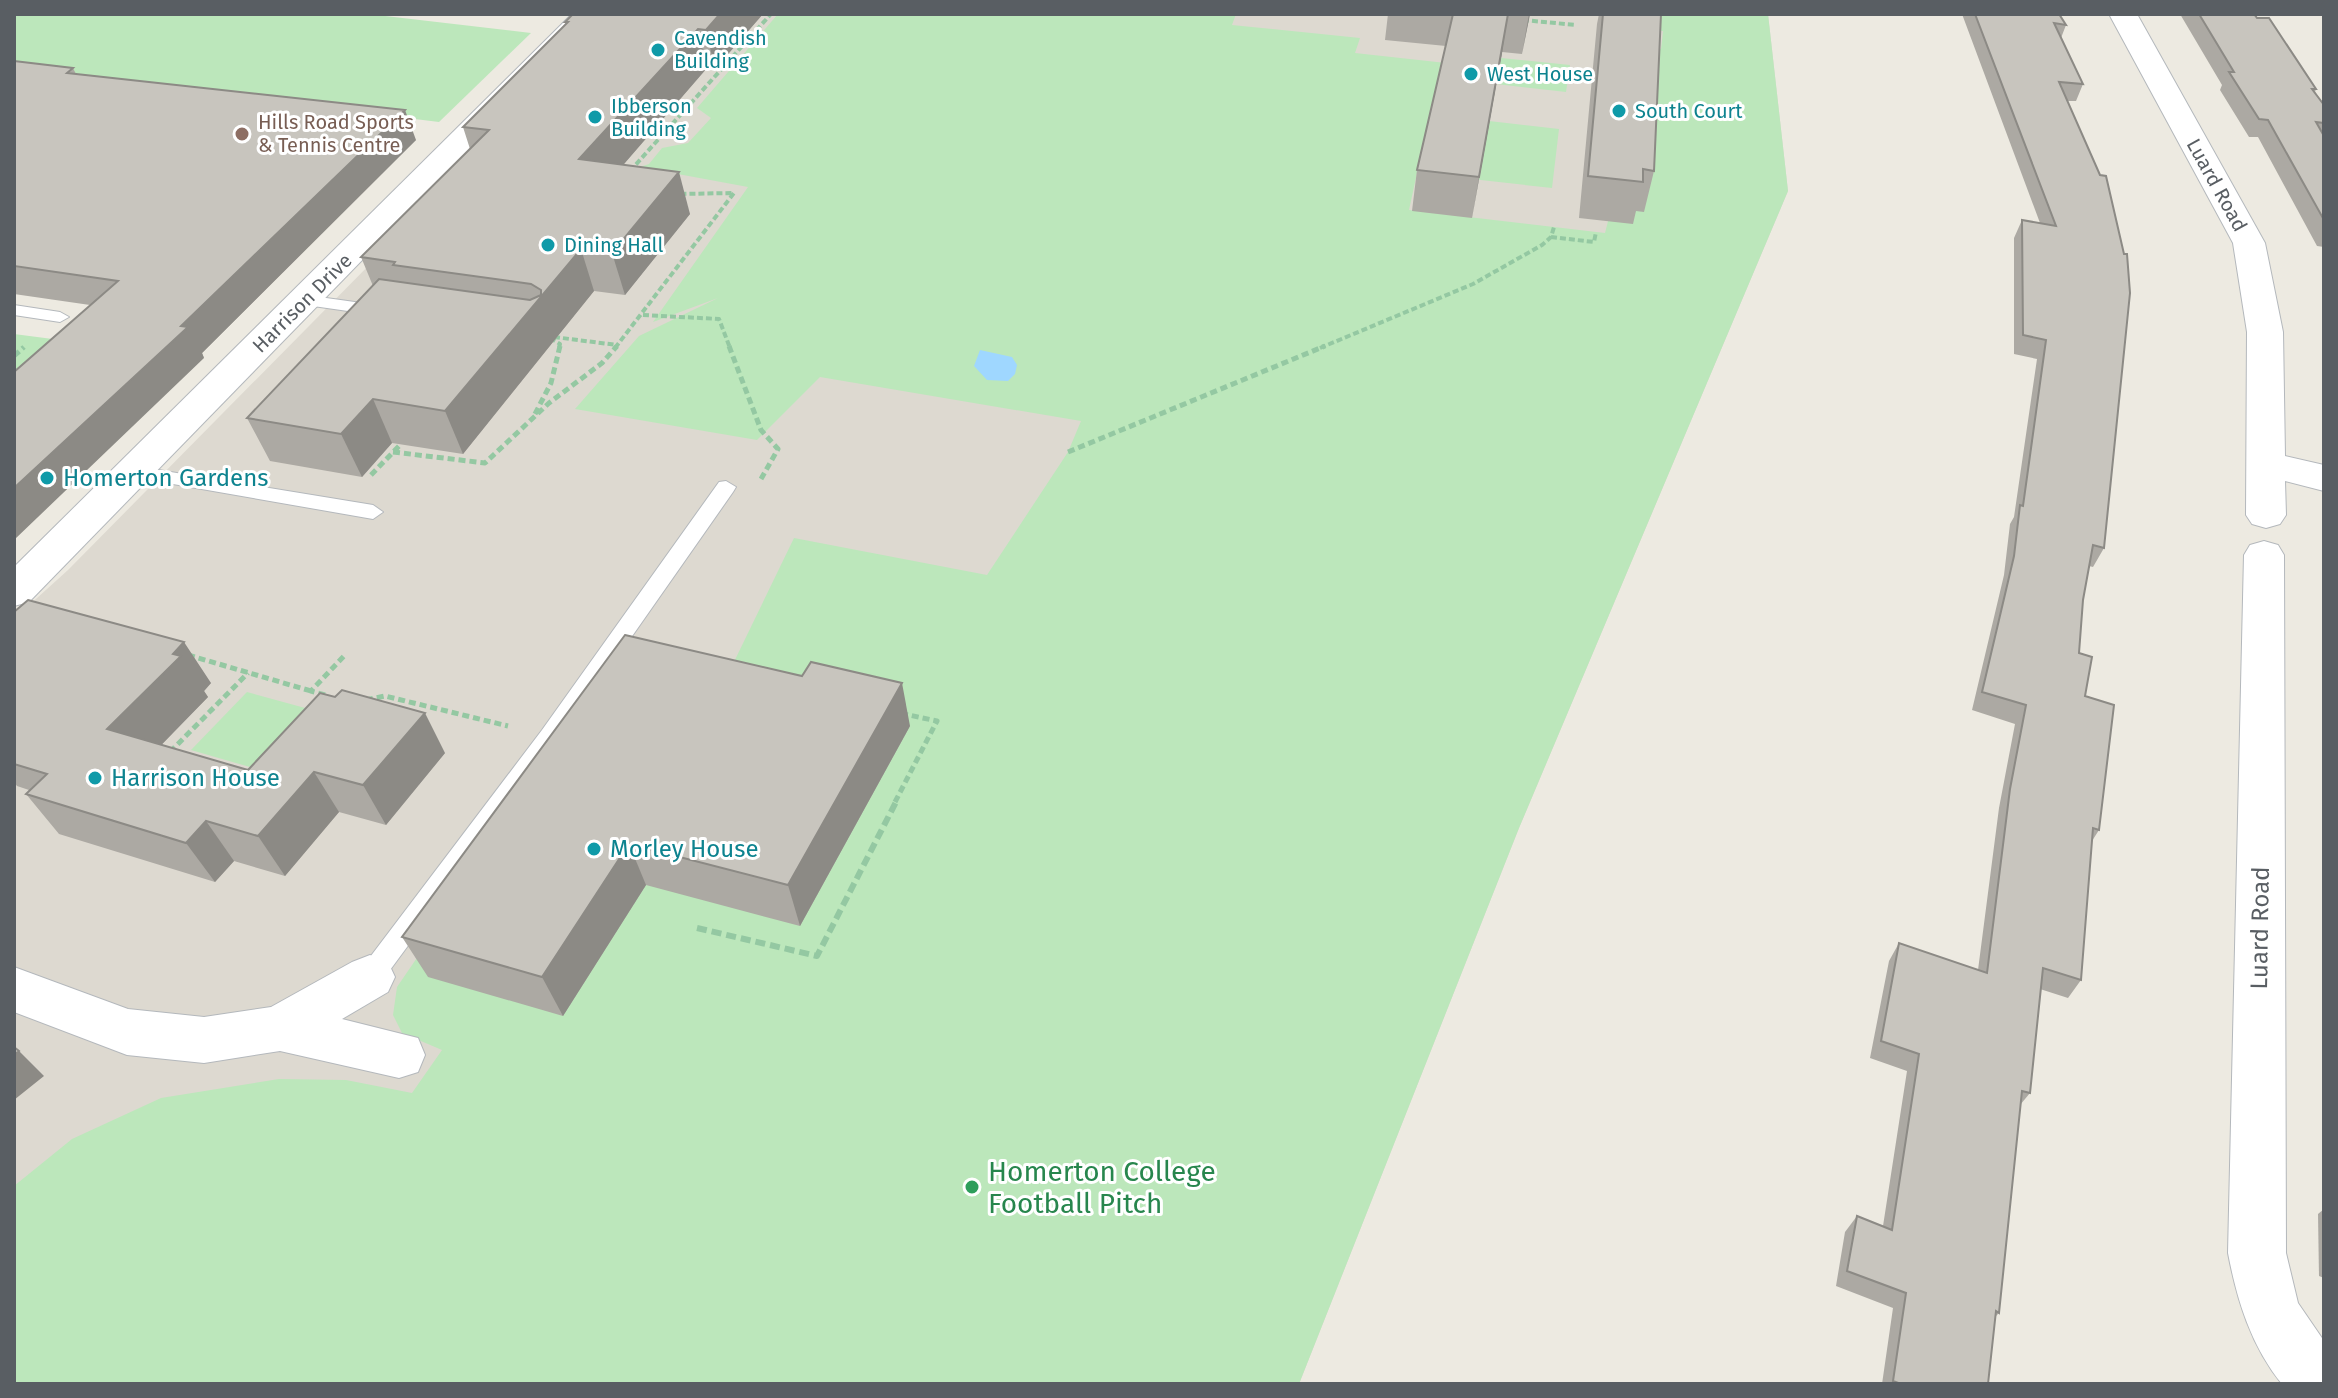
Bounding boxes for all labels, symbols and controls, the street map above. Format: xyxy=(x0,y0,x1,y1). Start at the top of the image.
place label: Cavendish Building xyxy=(674,26,767,73)
marker: Cavendish Building xyxy=(649,41,667,59)
place label: West House xyxy=(1487,62,1593,86)
marker: West House xyxy=(1462,65,1480,83)
place label: Ibberson Building xyxy=(611,94,692,141)
place label: South Court xyxy=(1635,99,1743,123)
marker: South Court xyxy=(1610,102,1628,120)
marker: Ibberson Building xyxy=(586,108,604,126)
place label: Hills Road Sports & Tennis Centre xyxy=(258,110,414,157)
marker: Hills Road Sports & Tennis Centre xyxy=(233,125,251,143)
street label: Luard Road xyxy=(2182,134,2252,236)
place label: Dining Hall xyxy=(564,233,663,257)
marker: Dining Hall xyxy=(539,236,557,254)
street label: Harrison Drive xyxy=(247,248,357,358)
place label: Homerton Gardens xyxy=(63,464,268,492)
marker: Homerton Gardens xyxy=(38,469,56,487)
place label: Harrison House xyxy=(111,764,280,792)
marker: Harrison House xyxy=(86,769,104,787)
place label: Morley House xyxy=(610,835,759,863)
marker: Morley House xyxy=(585,840,603,858)
street label: Luard Road xyxy=(2245,866,2275,990)
place label: Homerton College Football Pitch xyxy=(988,1155,1216,1220)
marker: Homerton College Football Pitch xyxy=(963,1178,981,1196)

